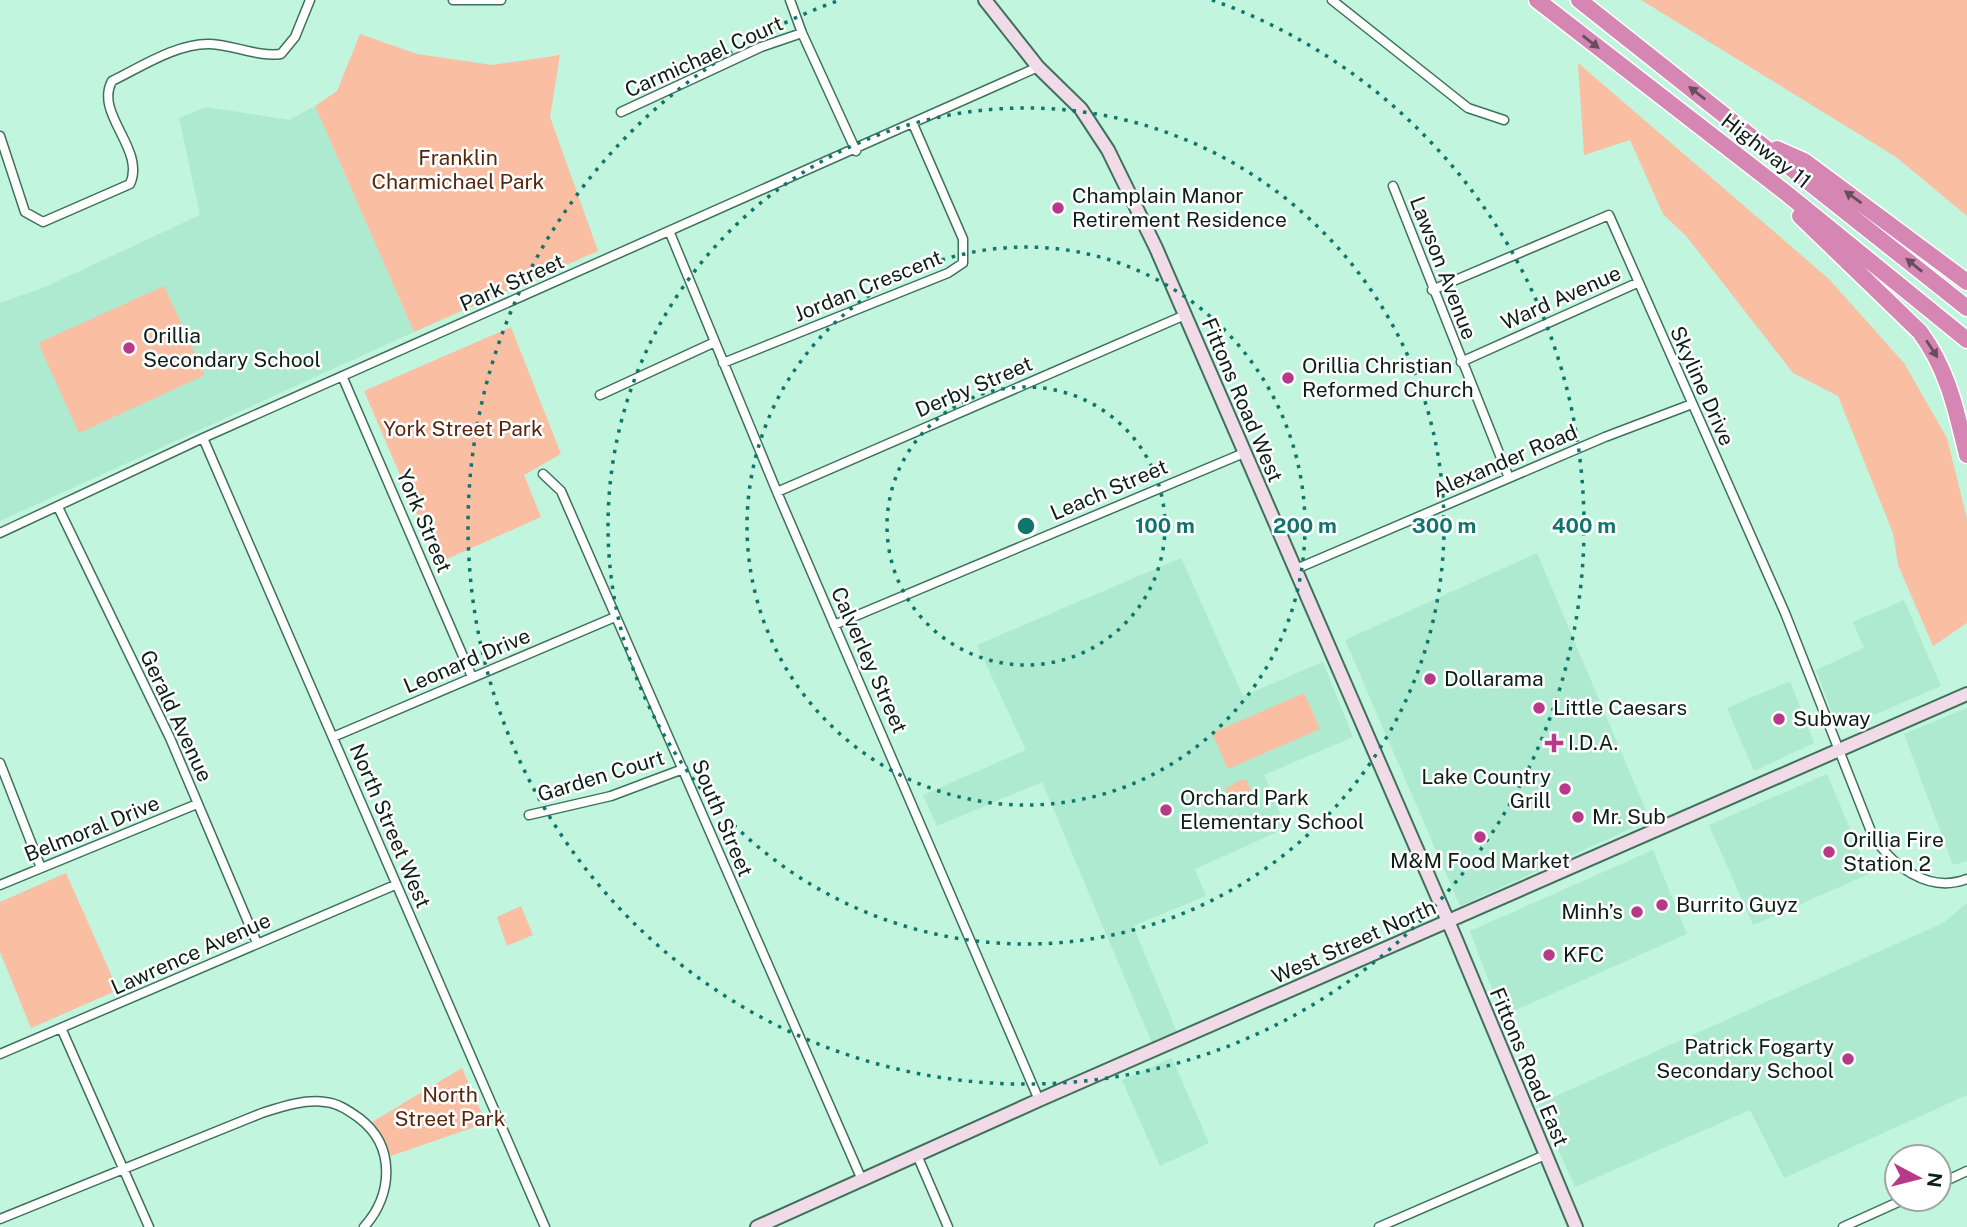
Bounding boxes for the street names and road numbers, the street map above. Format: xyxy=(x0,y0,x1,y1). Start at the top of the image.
street label: Carmichael Court xyxy=(621,10,787,103)
street label: Highway 11 xyxy=(1717,108,1816,193)
street label: Lawson Avenue xyxy=(1405,193,1482,343)
street label: Jordan Crescent xyxy=(790,244,945,327)
street label: Park Street xyxy=(456,249,568,317)
street label: Ward Avenue xyxy=(1497,260,1625,335)
street label: Fittons Road West xyxy=(1197,314,1288,486)
street label: Skyline Drive xyxy=(1665,322,1740,449)
street label: Derby Street xyxy=(912,351,1036,422)
street label: Alexander Road xyxy=(1429,419,1581,502)
street label: Leach Street xyxy=(1046,454,1171,525)
street label: York Street xyxy=(392,465,457,576)
street label: Calverley Street xyxy=(826,583,913,737)
street label: Leonard Drive xyxy=(400,623,534,698)
street label: Gerald Avenue xyxy=(135,646,218,786)
street label: North Street West xyxy=(345,740,436,912)
street label: Garden Court xyxy=(534,744,667,807)
street label: South Street xyxy=(687,755,758,880)
street label: Belmoral Drive xyxy=(21,790,163,867)
street label: West Street North xyxy=(1268,894,1440,989)
street label: Lawrence Avenue xyxy=(107,907,274,1000)
street label: Fittons Road East xyxy=(1485,984,1574,1150)

